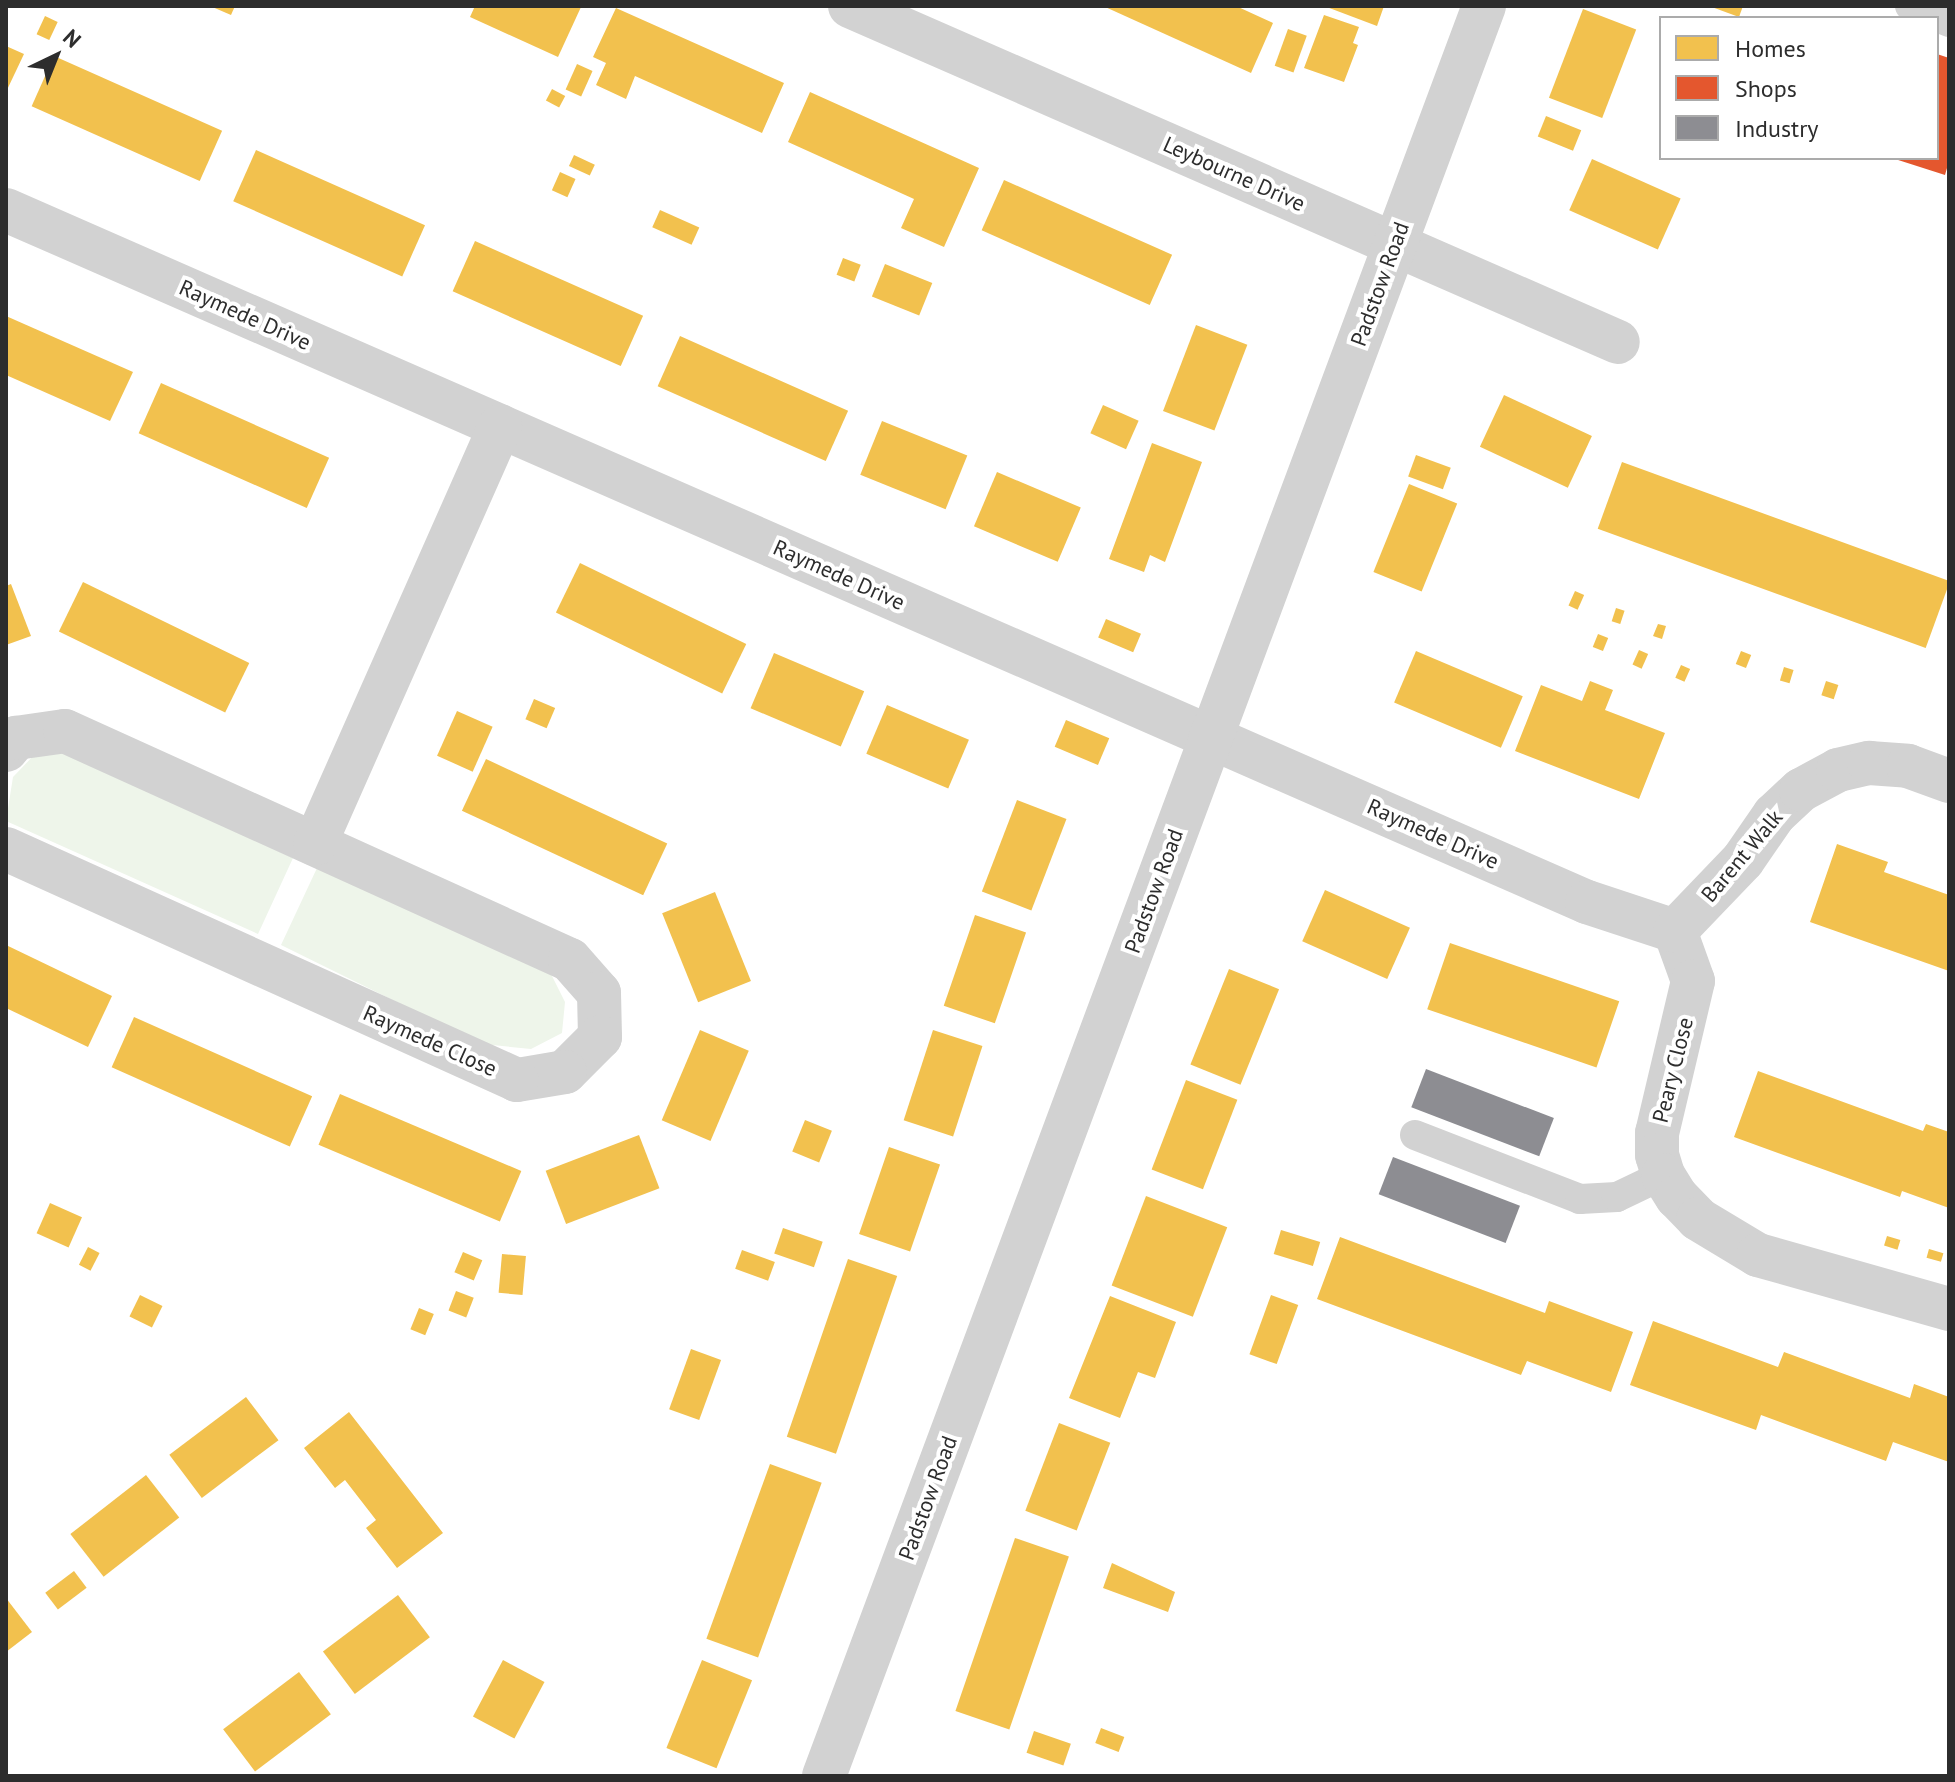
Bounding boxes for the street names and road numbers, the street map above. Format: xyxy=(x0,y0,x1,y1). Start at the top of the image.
street label: Leybourne Drive xyxy=(1159,131,1309,217)
street label: Padstow Road xyxy=(1345,218,1415,350)
street label: Raymede Drive xyxy=(175,274,315,356)
street label: Raymede Drive xyxy=(769,534,909,616)
street label: Raymede Drive xyxy=(1363,793,1503,875)
street label: Barent Walk xyxy=(1696,804,1788,908)
street label: Padstow Road xyxy=(1119,825,1189,957)
street label: Raymede Close xyxy=(359,1000,501,1082)
street label: Peary Close xyxy=(1647,1014,1699,1126)
street label: Padstow Road xyxy=(893,1432,963,1564)

